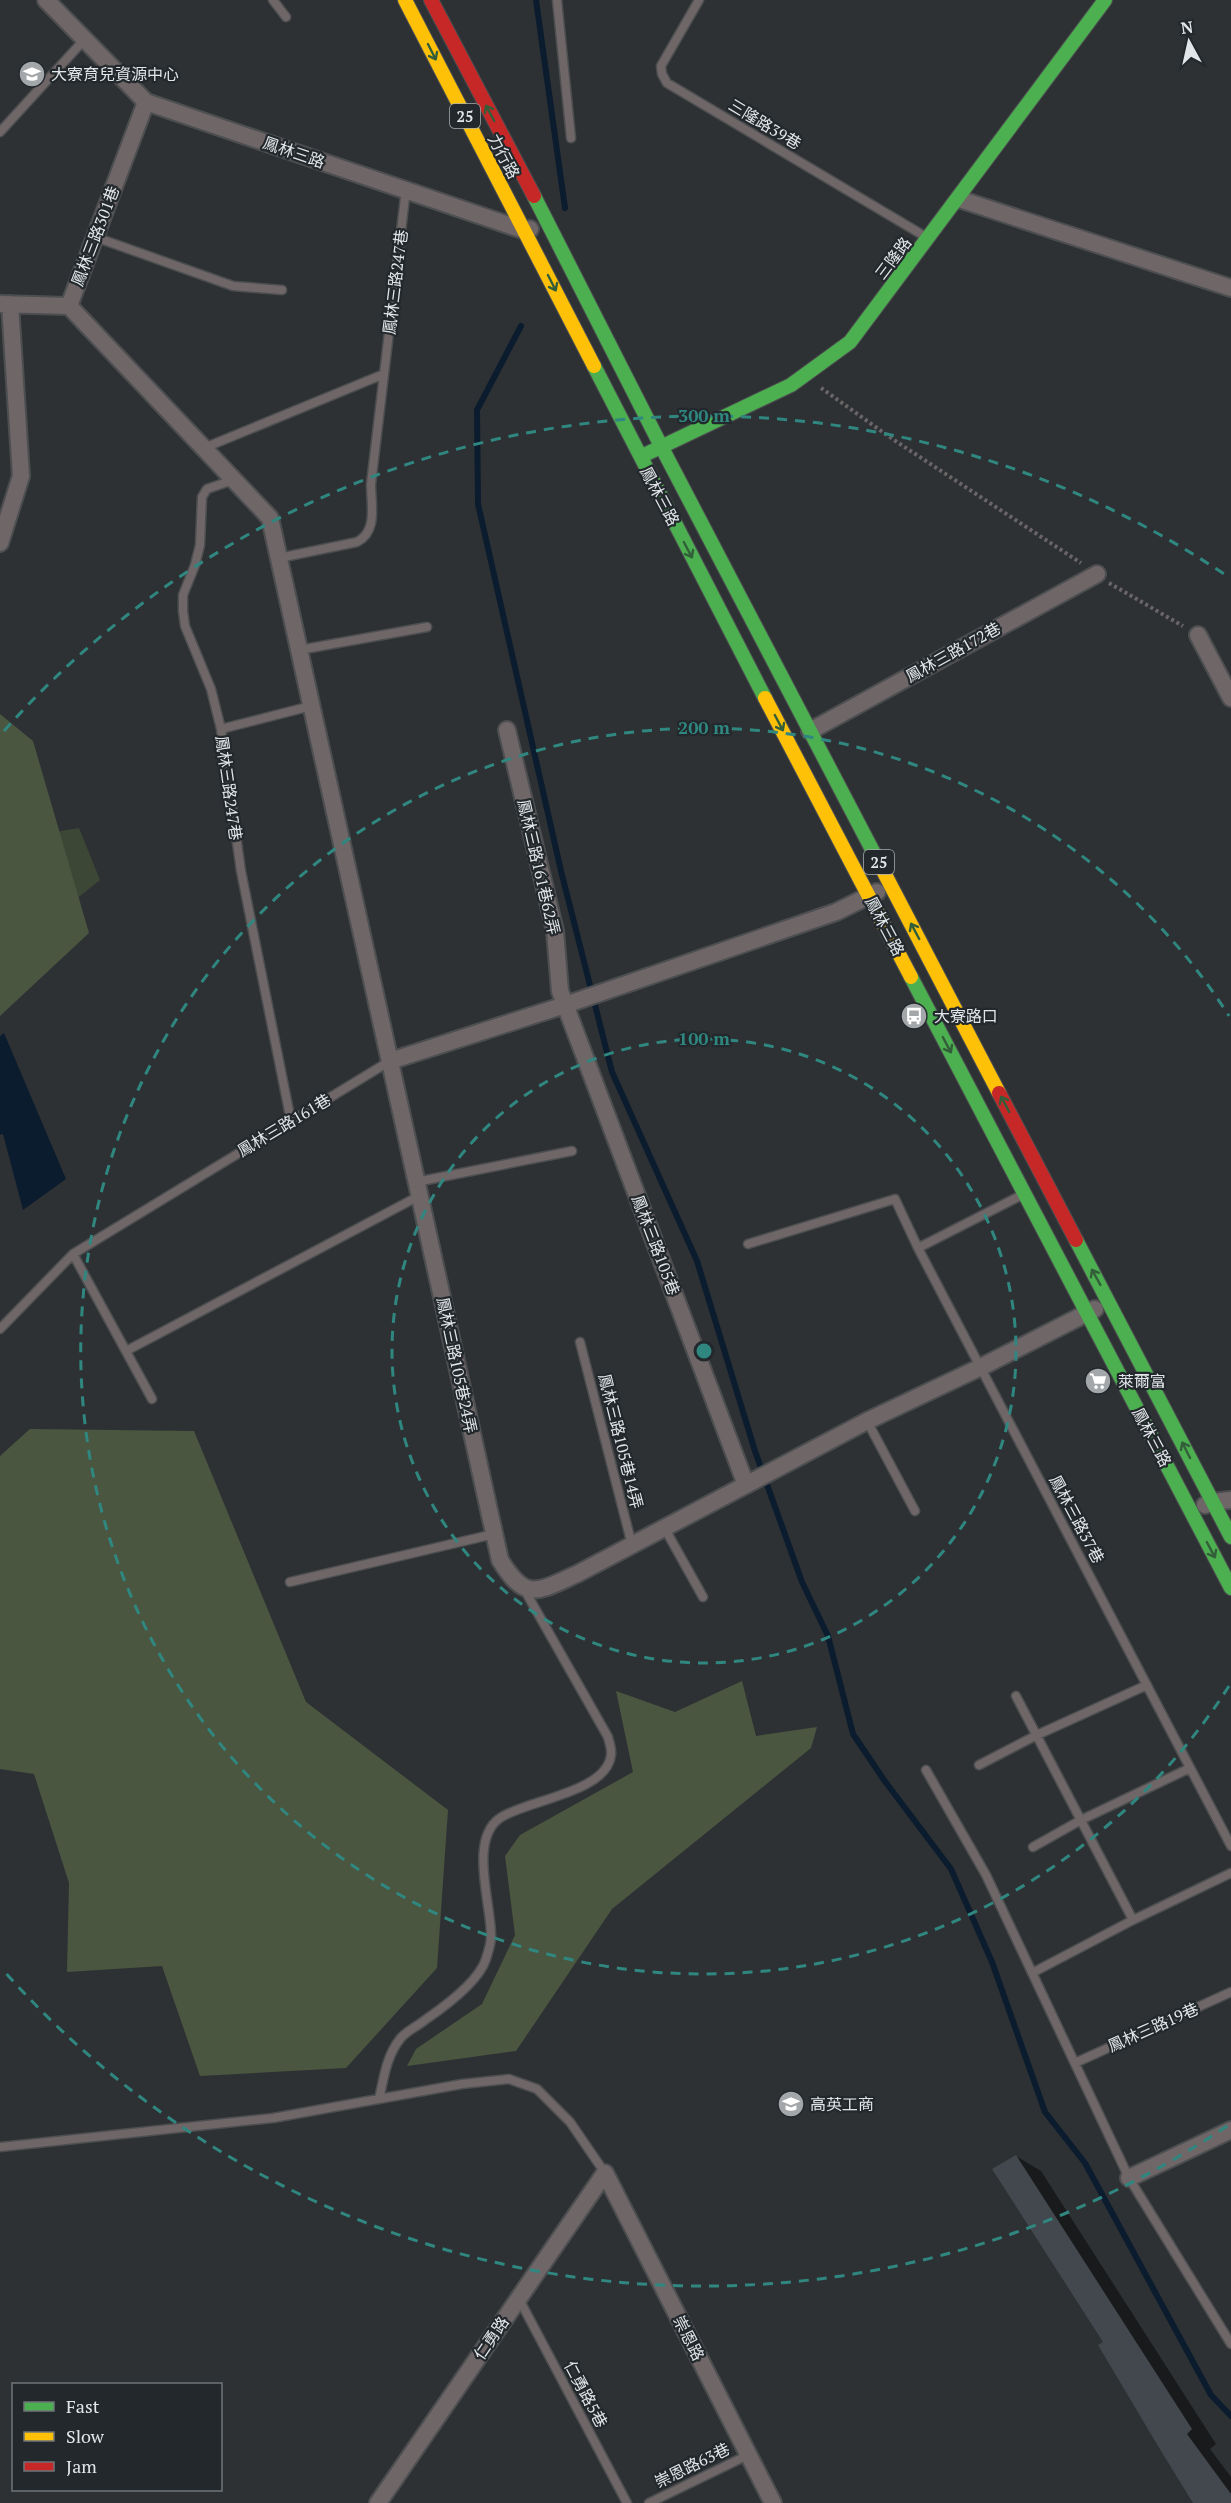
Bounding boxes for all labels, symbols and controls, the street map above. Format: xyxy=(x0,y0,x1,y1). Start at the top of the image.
north arrow xyxy=(1159,12,1219,72)
text: N xyxy=(1179,15,1194,39)
one-way arrow xyxy=(426,43,438,61)
school or university icon: 大寮育兒資源中心 xyxy=(17,59,47,89)
place label: 大寮育兒資源中心 xyxy=(51,63,179,85)
street label: 三隆路39巷 xyxy=(725,94,805,154)
road number: 25 xyxy=(450,104,480,128)
one-way arrow xyxy=(484,105,496,122)
street label: 力行路 xyxy=(483,130,525,182)
street label: 鳳林三路 xyxy=(260,131,328,173)
street label: 鳳林三路301巷 xyxy=(66,183,124,289)
street label: 鳳林三路247巷 xyxy=(378,228,412,336)
street label: 三隆路 xyxy=(870,232,916,284)
one-way arrow xyxy=(546,274,558,291)
text: 300 m xyxy=(678,403,730,427)
street label: 鳳林三路 xyxy=(635,463,685,529)
one-way arrow xyxy=(683,541,694,559)
street label: 鳳林三路172巷 xyxy=(901,617,1005,687)
one-way arrow xyxy=(773,714,785,731)
text: 200 m xyxy=(678,715,730,739)
street label: 鳳林三路247巷 xyxy=(211,734,247,842)
street label: 鳳林三路161巷62弄 xyxy=(513,797,565,937)
road number: 25 xyxy=(864,850,894,874)
street label: 鳳林三路 xyxy=(860,893,910,959)
one-way arrow xyxy=(909,923,921,940)
bus stop icon: 大寮路口 xyxy=(899,1001,929,1031)
place label: 大寮路口 xyxy=(934,1005,998,1027)
text: 100 m xyxy=(678,1026,730,1050)
one-way arrow xyxy=(942,1035,953,1053)
street label: 鳳林三路161巷 xyxy=(233,1088,335,1162)
one-way arrow xyxy=(999,1095,1011,1113)
street label: 鳳林三路105巷 xyxy=(627,1192,685,1298)
one-way arrow xyxy=(1090,1269,1102,1286)
street label: 鳳林三路105巷24弄 xyxy=(432,1295,482,1435)
centre of rings xyxy=(694,1341,714,1361)
supermarket icon: 萊爾富 xyxy=(1083,1366,1113,1396)
place label: 萊爾富 xyxy=(1118,1370,1166,1392)
street label: 鳳林三路105巷14弄 xyxy=(594,1371,648,1511)
street label: 鳳林三路 xyxy=(1127,1404,1177,1470)
one-way arrow xyxy=(1180,1441,1191,1459)
street label: 鳳林三路37巷 xyxy=(1045,1471,1109,1567)
one-way arrow xyxy=(1206,1540,1217,1558)
street label: 鳳林三路19巷 xyxy=(1104,1997,1202,2057)
school or university icon: 高英工商 xyxy=(776,2089,806,2119)
place label: 高英工商 xyxy=(810,2093,874,2115)
street label: 仁勇路 xyxy=(468,2312,514,2364)
street label: 崇恩路 xyxy=(668,2312,710,2364)
street label: 仁勇路5巷 xyxy=(559,2357,613,2431)
legend xyxy=(12,2383,222,2491)
text: Fast xyxy=(66,2394,100,2418)
text: Slow xyxy=(66,2424,105,2448)
street label: 崇恩路63巷 xyxy=(651,2437,733,2493)
text: Jam xyxy=(66,2454,97,2478)

